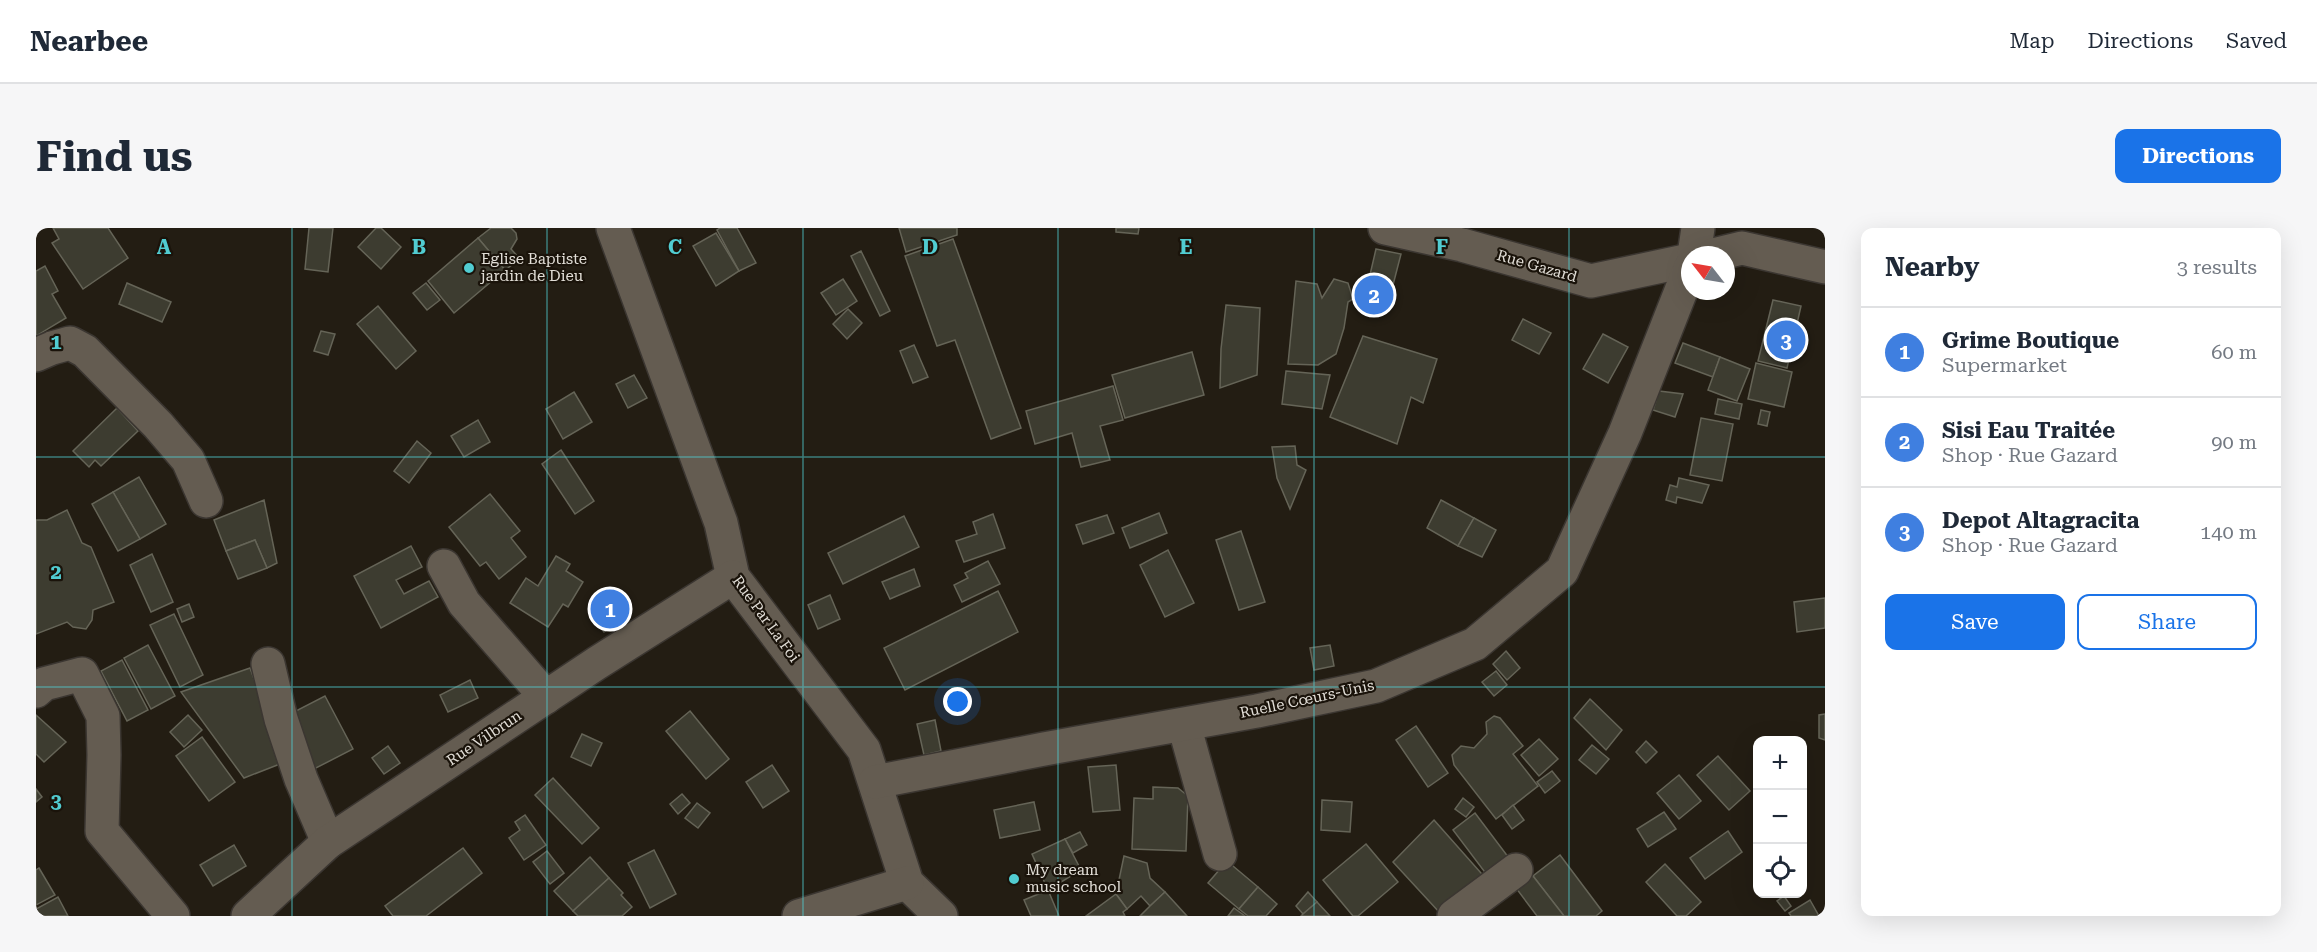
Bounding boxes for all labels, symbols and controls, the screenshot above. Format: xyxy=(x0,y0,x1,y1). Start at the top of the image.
text: Nearbee xyxy=(30,25,148,58)
text: Map xyxy=(2010,29,2054,53)
text: Directions xyxy=(2087,29,2193,53)
text: Saved xyxy=(2226,29,2287,53)
button: Directions xyxy=(2115,129,2281,183)
text: Find us xyxy=(36,132,193,181)
text: A xyxy=(157,235,172,259)
text: B xyxy=(412,235,426,259)
text: C xyxy=(668,235,682,259)
text: D xyxy=(922,235,938,259)
text: E xyxy=(1180,235,1193,259)
text: F xyxy=(1436,235,1448,259)
street label: Rue Gazard xyxy=(1495,246,1579,286)
north arrow xyxy=(1681,246,1735,300)
place label: Eglise Baptiste jardin de Dieu xyxy=(480,250,587,285)
text: Nearby xyxy=(1885,252,1979,282)
text: 3 results xyxy=(2177,255,2257,279)
marker: Eglise Baptiste jardin de Dieu xyxy=(462,261,476,275)
pin: 2 xyxy=(1354,272,1394,318)
pin: 3 xyxy=(1766,318,1806,362)
text: Grime Boutique xyxy=(1942,328,2119,353)
text: 1 xyxy=(50,330,62,354)
text: 1 xyxy=(1899,340,1910,364)
text: 60 m xyxy=(2211,340,2257,364)
text: Supermarket xyxy=(1942,353,2067,377)
text: Sisi Eau Traitée xyxy=(1942,418,2115,443)
text: 2 xyxy=(1899,430,1910,454)
text: 90 m xyxy=(2211,430,2257,454)
text: Shop · Rue Gazard xyxy=(1942,443,2118,467)
text: Depot Altagracita xyxy=(1942,508,2139,533)
text: 3 xyxy=(1899,520,1910,544)
text: 140 m xyxy=(2200,520,2257,544)
text: Shop · Rue Gazard xyxy=(1942,533,2118,557)
text: 2 xyxy=(50,560,62,584)
street label: Rue Par La Foi xyxy=(729,572,804,666)
pin: 1 xyxy=(590,586,630,632)
button: Save xyxy=(1885,594,2065,650)
button: Share xyxy=(2077,594,2257,650)
street label: Ruelle Cœurs-Unis xyxy=(1238,676,1376,722)
your location xyxy=(943,687,972,716)
street label: Rue Vilbrun xyxy=(443,706,525,770)
map controls xyxy=(1753,736,1807,898)
button: + xyxy=(1753,736,1807,790)
text: 3 xyxy=(50,789,62,813)
button: − xyxy=(1753,790,1807,844)
button: locate xyxy=(1753,844,1807,898)
place label: My dream music school xyxy=(1026,861,1122,896)
marker: My dream music school xyxy=(1007,872,1021,886)

